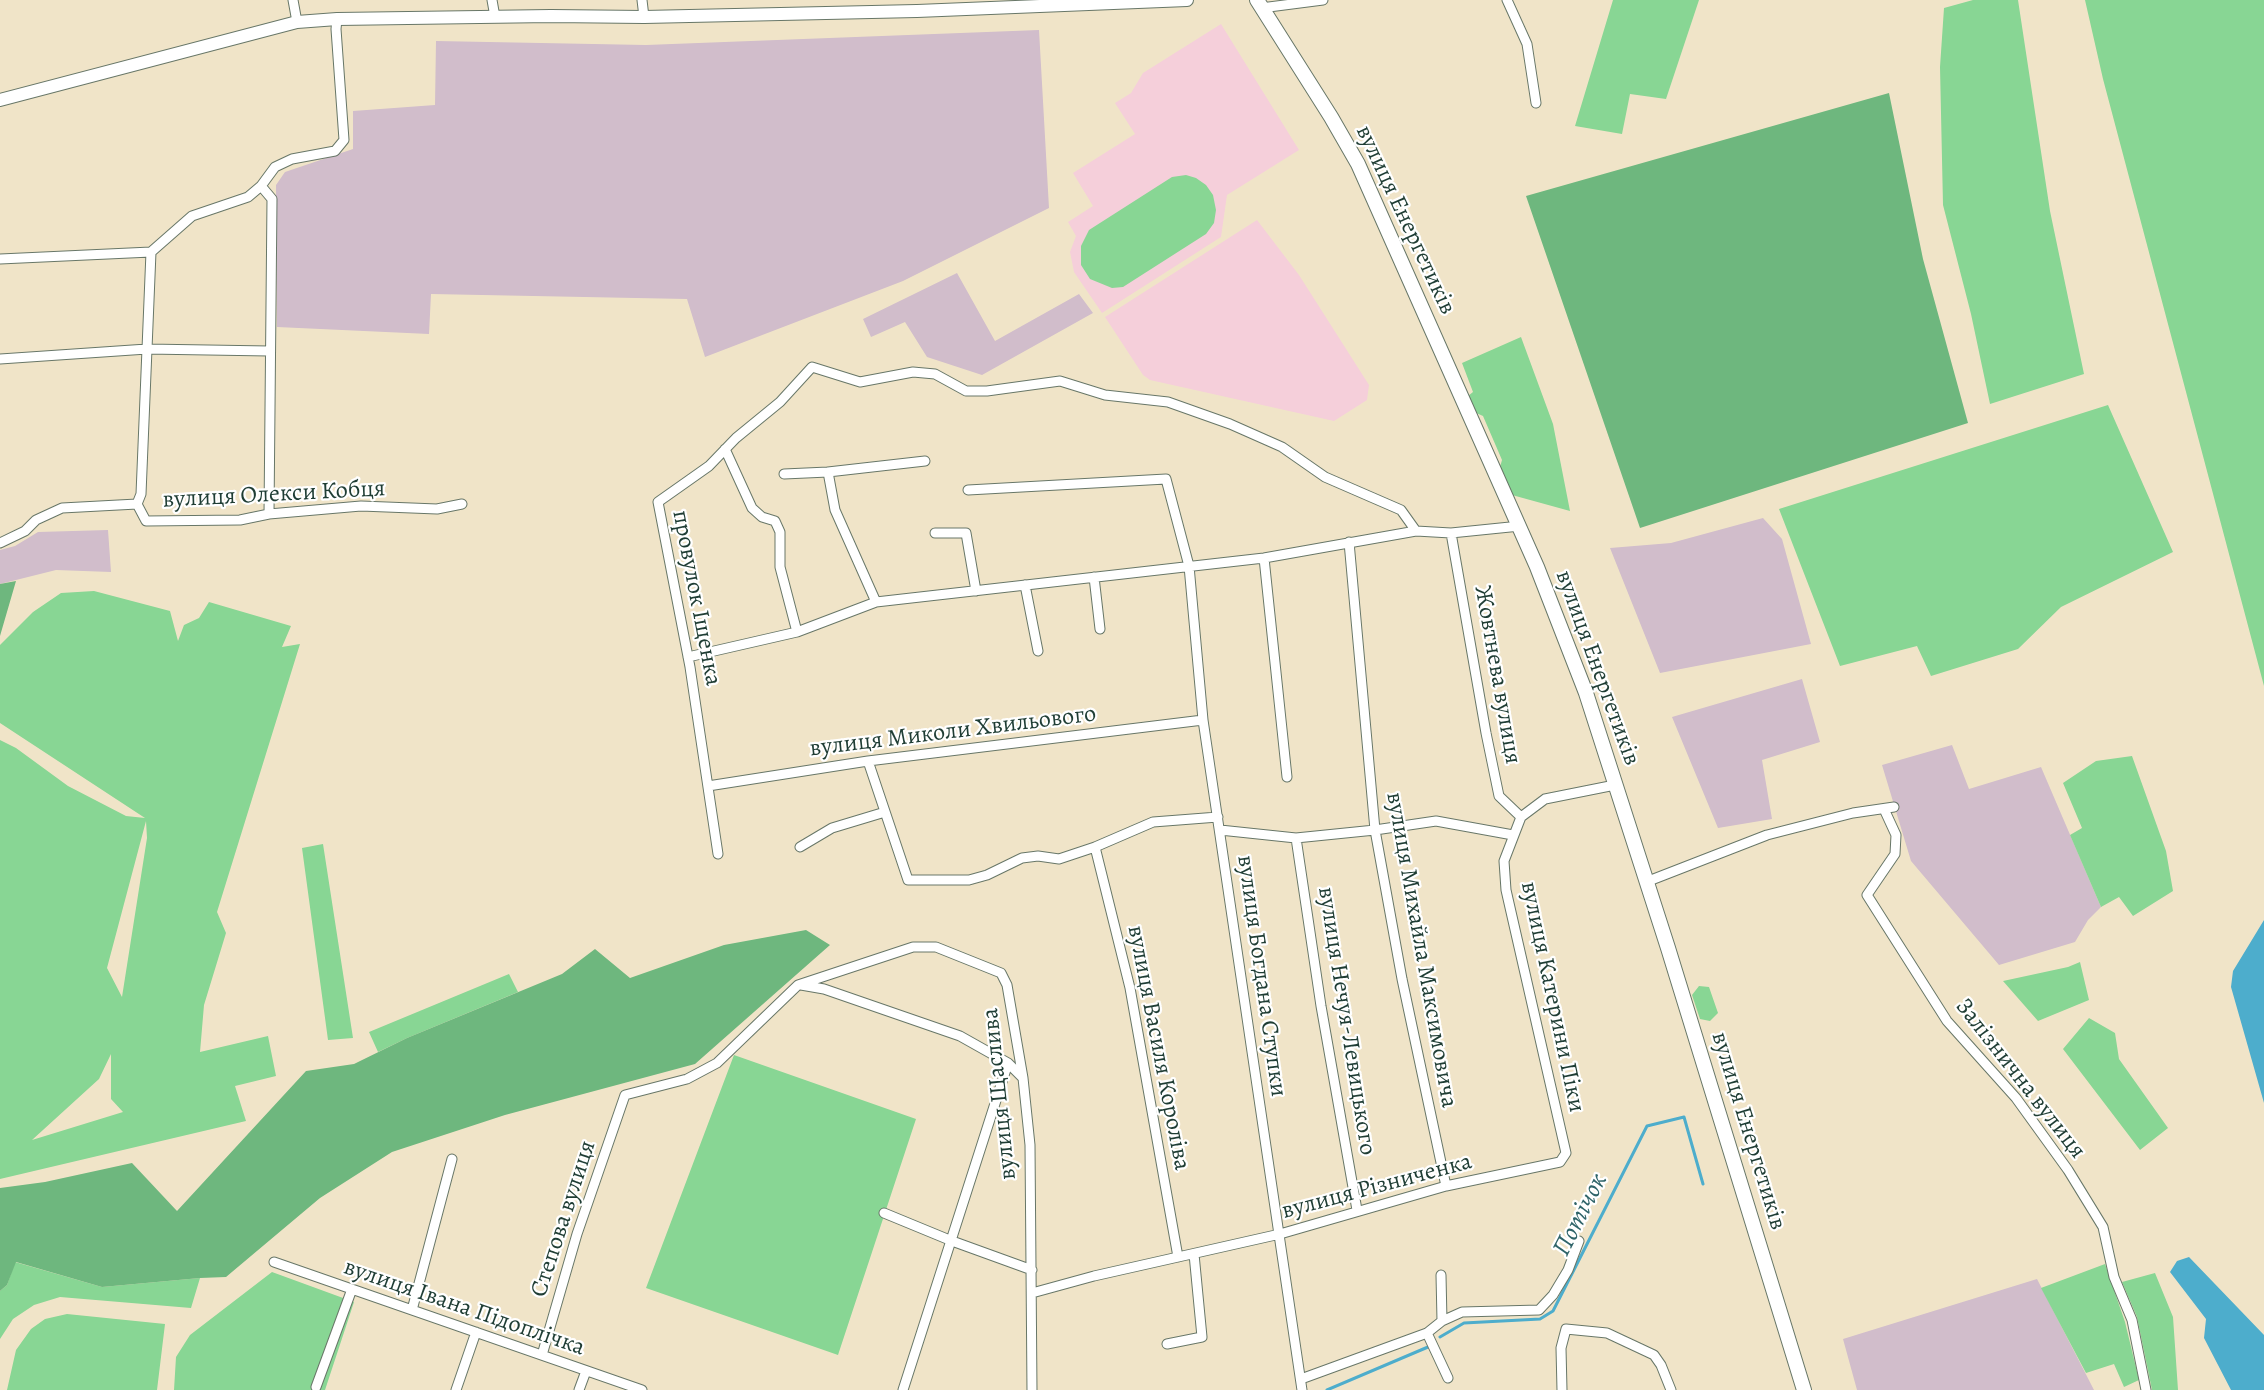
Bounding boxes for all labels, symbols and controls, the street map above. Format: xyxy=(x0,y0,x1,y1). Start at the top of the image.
street label: вулиця Енергетиків xyxy=(1349,121,1461,319)
street label: вулиця Олекси Кобця xyxy=(162,475,386,515)
street label: провулок Іщенка xyxy=(665,508,727,688)
street label: вулиця Енергетиків xyxy=(1548,567,1646,769)
street label: Жовтнева вулиця xyxy=(1467,584,1527,766)
street label: вулиця Миколи Хвильового xyxy=(808,700,1098,764)
street label: вулиця Михайла Максимовича xyxy=(1379,790,1463,1110)
street label: вулиця Богдана Ступки xyxy=(1230,853,1292,1099)
street label: вулиця Катерини Піки xyxy=(1513,879,1591,1115)
street label: вулиця Нечуя-Левицького xyxy=(1311,885,1381,1157)
street label: вулиця Василя Короліва xyxy=(1120,923,1196,1173)
street label: Залізнична вулиця xyxy=(1949,993,2091,1165)
street label: вулиця Щаслива xyxy=(977,1007,1023,1181)
street label: вулиця Енергетиків xyxy=(1704,1029,1792,1233)
street label: Степова вулиця xyxy=(525,1137,603,1301)
street label: вулиця Різниченка xyxy=(1279,1148,1475,1226)
water label: Потічок xyxy=(1547,1168,1615,1262)
street label: вулиця Івана Підоплічка xyxy=(340,1253,588,1363)

